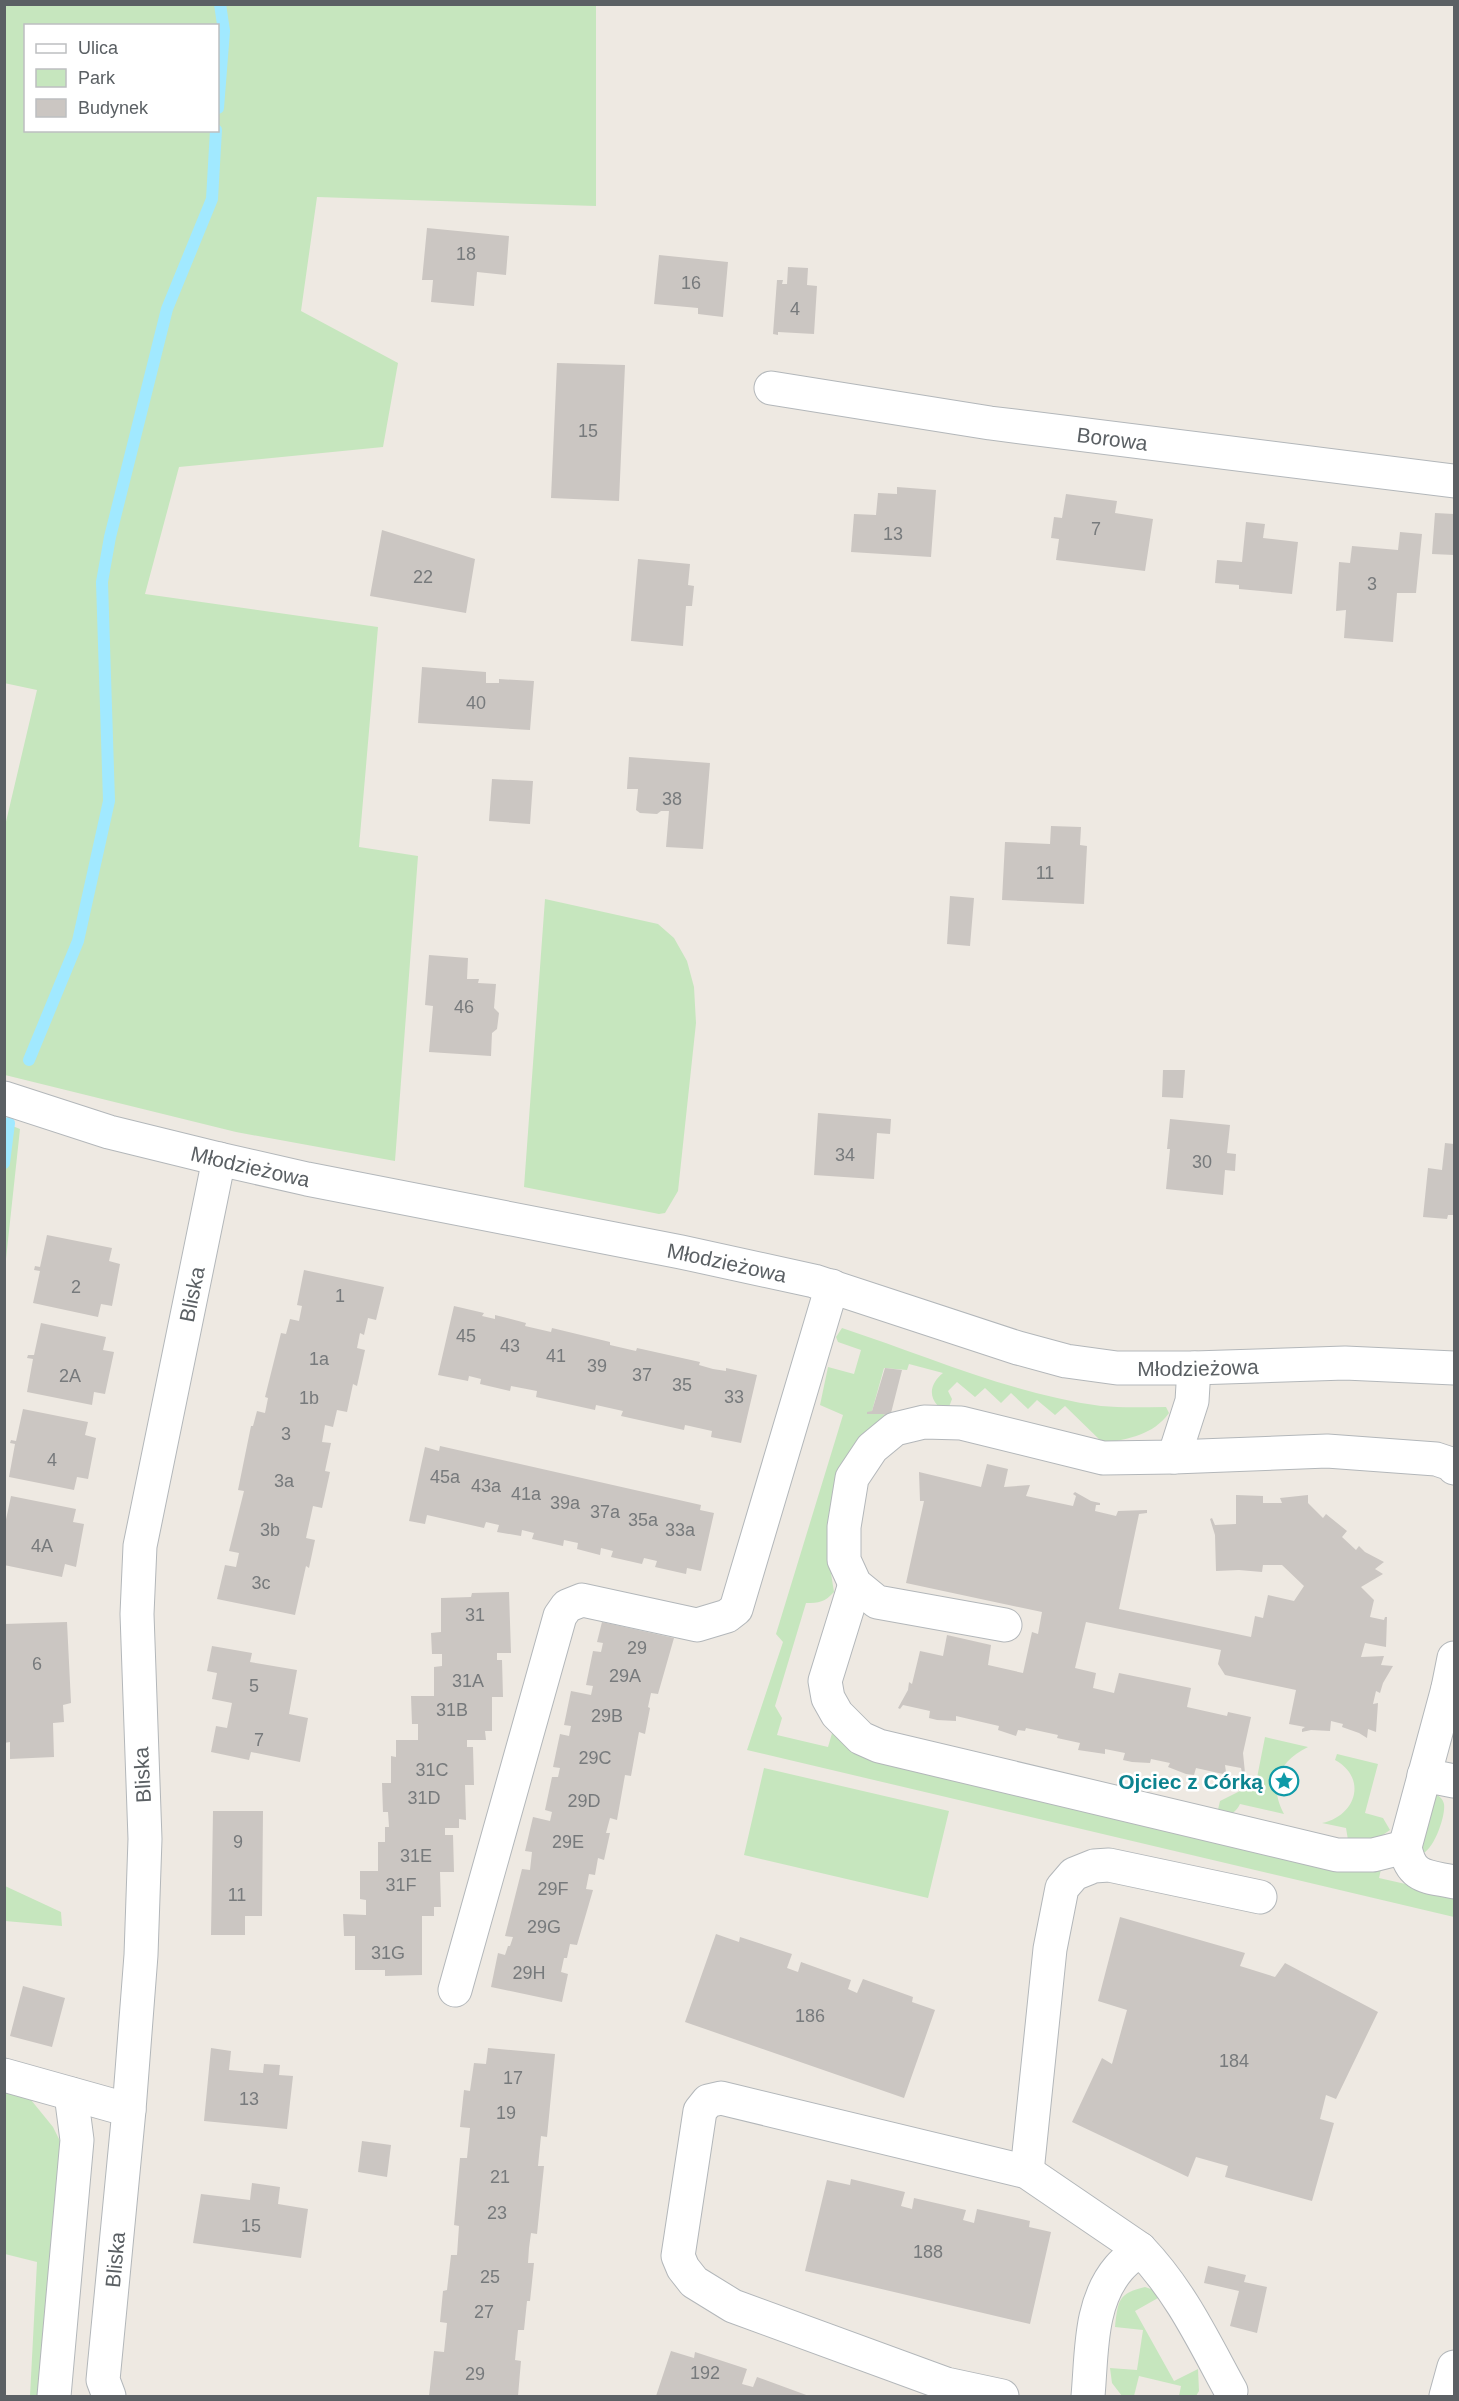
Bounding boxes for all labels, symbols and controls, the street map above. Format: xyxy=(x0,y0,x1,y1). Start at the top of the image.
legend xyxy=(24,24,219,132)
text: Ulica xyxy=(78,38,119,58)
text: Park xyxy=(78,68,116,88)
text: Budynek xyxy=(78,98,149,118)
house number: 18 xyxy=(456,244,476,264)
house number: 16 xyxy=(681,273,701,293)
house number: 4 xyxy=(790,299,800,319)
house number: 15 xyxy=(578,421,598,441)
street label: Borowa xyxy=(1075,422,1149,454)
house number: 7 xyxy=(1091,519,1101,539)
house number: 13 xyxy=(883,524,903,544)
house number: 22 xyxy=(413,567,433,587)
house number: 3 xyxy=(1367,574,1377,594)
house number: 40 xyxy=(466,693,486,713)
house number: 38 xyxy=(662,789,682,809)
house number: 11 xyxy=(1036,863,1054,883)
house number: 46 xyxy=(454,997,474,1017)
street label: Młodzieżowa xyxy=(189,1141,313,1191)
house number: 34 xyxy=(835,1145,855,1165)
house number: 30 xyxy=(1192,1152,1212,1172)
street label: Młodzieżowa xyxy=(665,1238,789,1286)
street label: Bliska xyxy=(175,1264,208,1324)
house number: 2 xyxy=(71,1277,81,1297)
house number: 1 xyxy=(335,1286,345,1306)
house number: 45 xyxy=(456,1326,476,1346)
house number: 43 xyxy=(500,1336,520,1356)
house number: 41 xyxy=(546,1346,566,1366)
house number: 1a xyxy=(309,1349,330,1369)
street label: Młodzieżowa xyxy=(1137,1354,1259,1380)
house number: 39 xyxy=(587,1356,607,1376)
house number: 37 xyxy=(632,1365,652,1385)
house number: 2A xyxy=(59,1366,81,1386)
house number: 35 xyxy=(672,1375,692,1395)
house number: 33 xyxy=(724,1387,744,1407)
house number: 1b xyxy=(299,1388,319,1408)
house number: 3 xyxy=(281,1424,291,1444)
house number: 4 xyxy=(47,1450,57,1470)
house number: 45a xyxy=(430,1467,461,1487)
house number: 3a xyxy=(274,1471,295,1491)
house number: 43a xyxy=(471,1476,502,1496)
house number: 41a xyxy=(511,1484,542,1504)
house number: 39a xyxy=(550,1493,581,1513)
house number: 37a xyxy=(590,1502,621,1522)
house number: 35a xyxy=(628,1510,659,1530)
house number: 3b xyxy=(260,1520,280,1540)
house number: 33a xyxy=(665,1520,696,1540)
house number: 4A xyxy=(31,1536,53,1556)
house number: 3c xyxy=(251,1573,271,1593)
house number: 31 xyxy=(465,1605,485,1625)
house number: 29 xyxy=(627,1638,647,1658)
house number: 6 xyxy=(32,1654,42,1674)
house number: 29A xyxy=(609,1666,641,1686)
house number: 31A xyxy=(452,1671,484,1691)
house number: 5 xyxy=(249,1676,259,1696)
house number: 31B xyxy=(436,1700,468,1720)
house number: 29B xyxy=(591,1706,623,1726)
house number: 7 xyxy=(254,1730,264,1750)
street label: Bliska xyxy=(129,1746,155,1804)
house number: 29C xyxy=(578,1748,612,1768)
house number: 31C xyxy=(415,1760,449,1780)
place icon: Ojciec z Córką xyxy=(1268,1765,1300,1797)
place label: Ojciec z Córką xyxy=(1118,1770,1263,1793)
house number: 31D xyxy=(407,1788,441,1808)
house number: 29D xyxy=(567,1791,601,1811)
house number: 9 xyxy=(233,1832,243,1852)
house number: 29E xyxy=(552,1832,584,1852)
house number: 31E xyxy=(400,1846,432,1866)
house number: 31F xyxy=(385,1875,417,1895)
house number: 29F xyxy=(537,1879,569,1899)
house number: 11 xyxy=(228,1885,246,1905)
house number: 29G xyxy=(527,1917,561,1937)
house number: 31G xyxy=(371,1943,405,1963)
house number: 29H xyxy=(512,1963,546,1983)
house number: 186 xyxy=(795,2006,825,2026)
house number: 184 xyxy=(1219,2051,1249,2071)
house number: 17 xyxy=(503,2068,523,2088)
house number: 13 xyxy=(239,2089,259,2109)
house number: 19 xyxy=(496,2103,516,2123)
house number: 21 xyxy=(490,2167,510,2187)
house number: 23 xyxy=(487,2203,507,2223)
house number: 15 xyxy=(241,2216,261,2236)
street label: Bliska xyxy=(100,2230,129,2289)
house number: 188 xyxy=(913,2242,943,2262)
house number: 25 xyxy=(480,2267,500,2287)
house number: 27 xyxy=(474,2302,494,2322)
house number: 192 xyxy=(690,2363,720,2383)
house number: 29 xyxy=(465,2364,485,2384)

